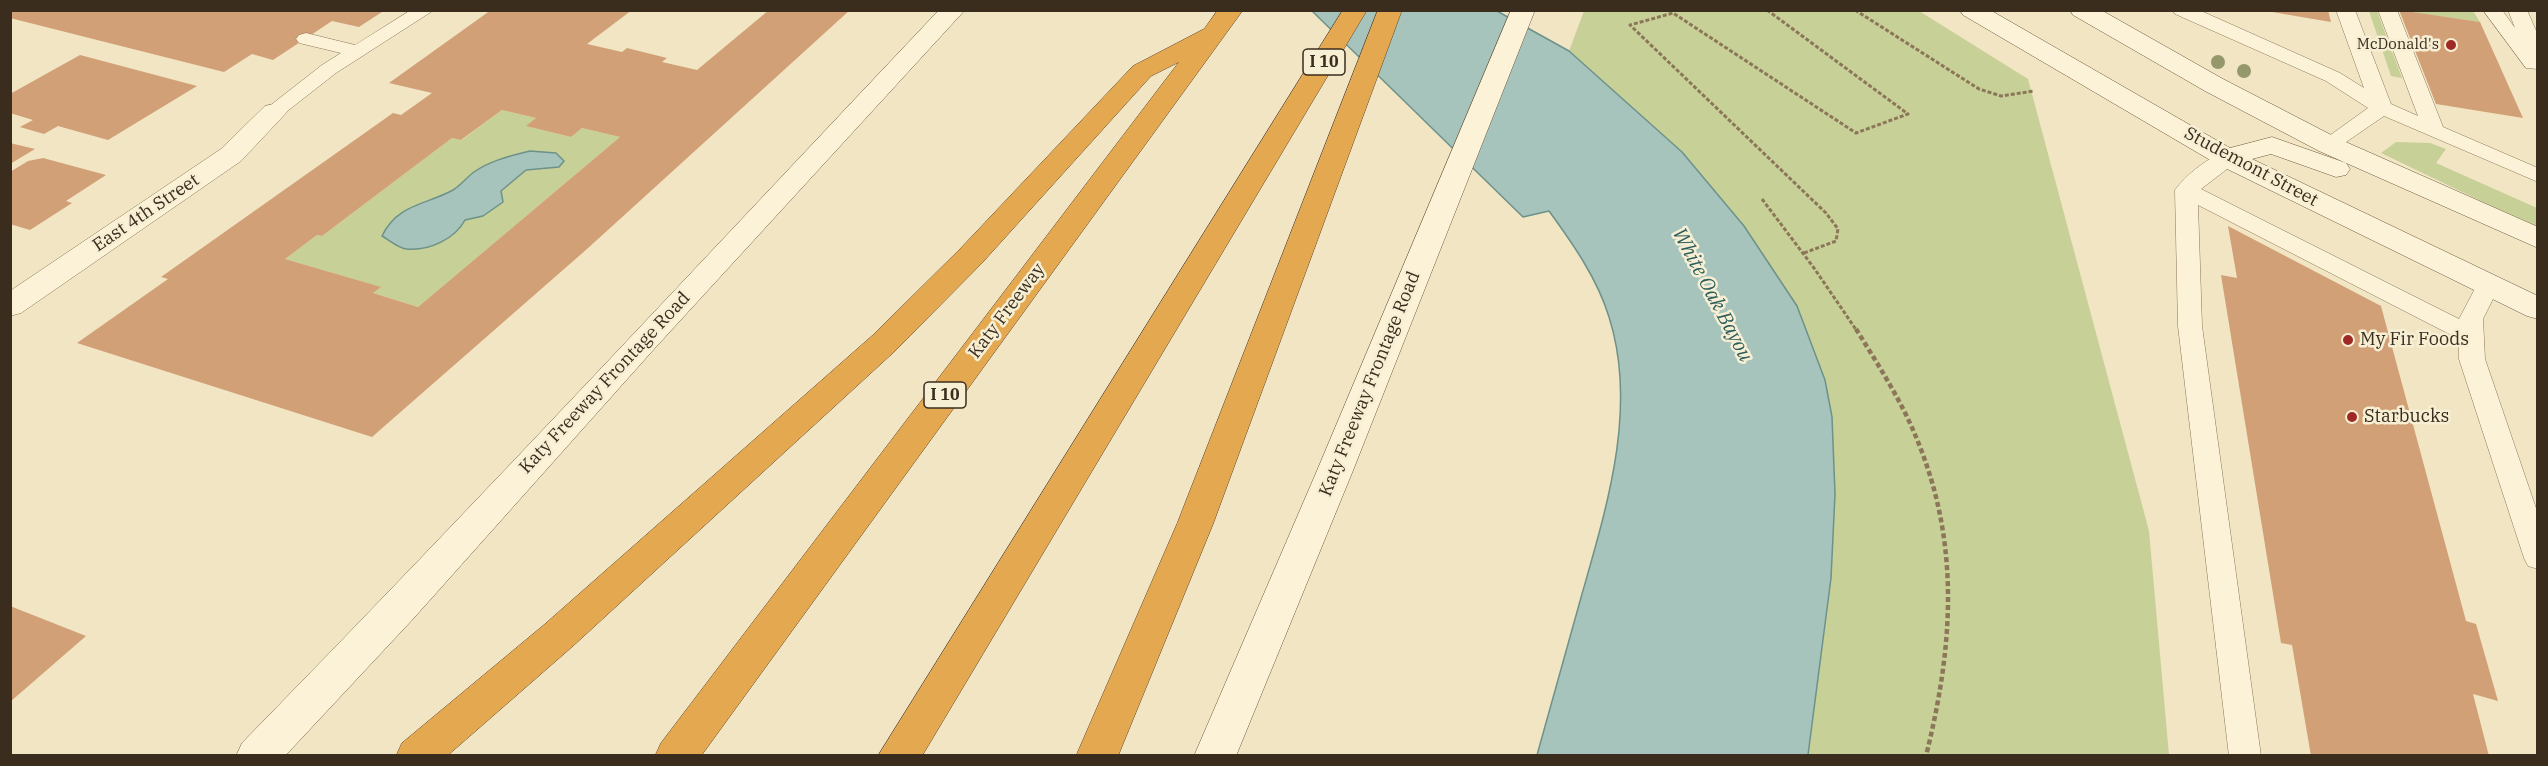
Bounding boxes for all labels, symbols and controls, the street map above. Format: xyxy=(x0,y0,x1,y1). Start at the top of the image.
place label: McDonald's xyxy=(2357,36,2439,54)
marker: McDonald's xyxy=(2444,38,2458,52)
road number: I 10 xyxy=(1303,49,1345,75)
street label: Studemont Street xyxy=(2180,123,2322,211)
street label: East 4th Street xyxy=(89,169,203,257)
water label: White Oak Bayou xyxy=(1667,224,1757,366)
street label: Katy Freeway xyxy=(964,259,1050,363)
street label: Katy Freeway Frontage Road xyxy=(1315,268,1425,500)
street label: Katy Freeway Frontage Road xyxy=(515,288,695,478)
place label: My Fir Foods xyxy=(2360,329,2469,351)
marker: My Fir Foods xyxy=(2341,333,2355,347)
road number: I 10 xyxy=(924,382,966,408)
place label: Starbucks xyxy=(2364,406,2449,428)
marker: Starbucks xyxy=(2345,410,2359,424)

